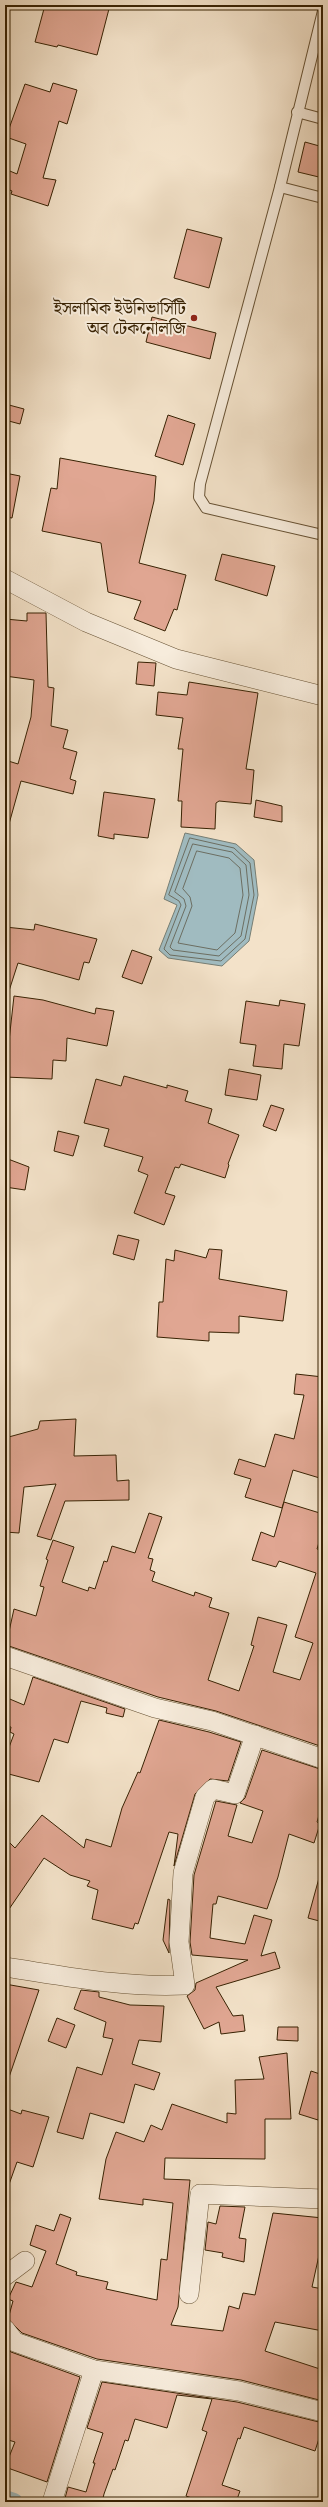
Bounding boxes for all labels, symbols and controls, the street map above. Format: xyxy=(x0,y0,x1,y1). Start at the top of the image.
place label: ইসলামিক ইউনিভার্সিটি অব টেকনোলজি xyxy=(53,297,187,342)
marker: ইসলামিক ইউনিভার্সিটি অব টেকনোলজি xyxy=(189,313,199,323)

